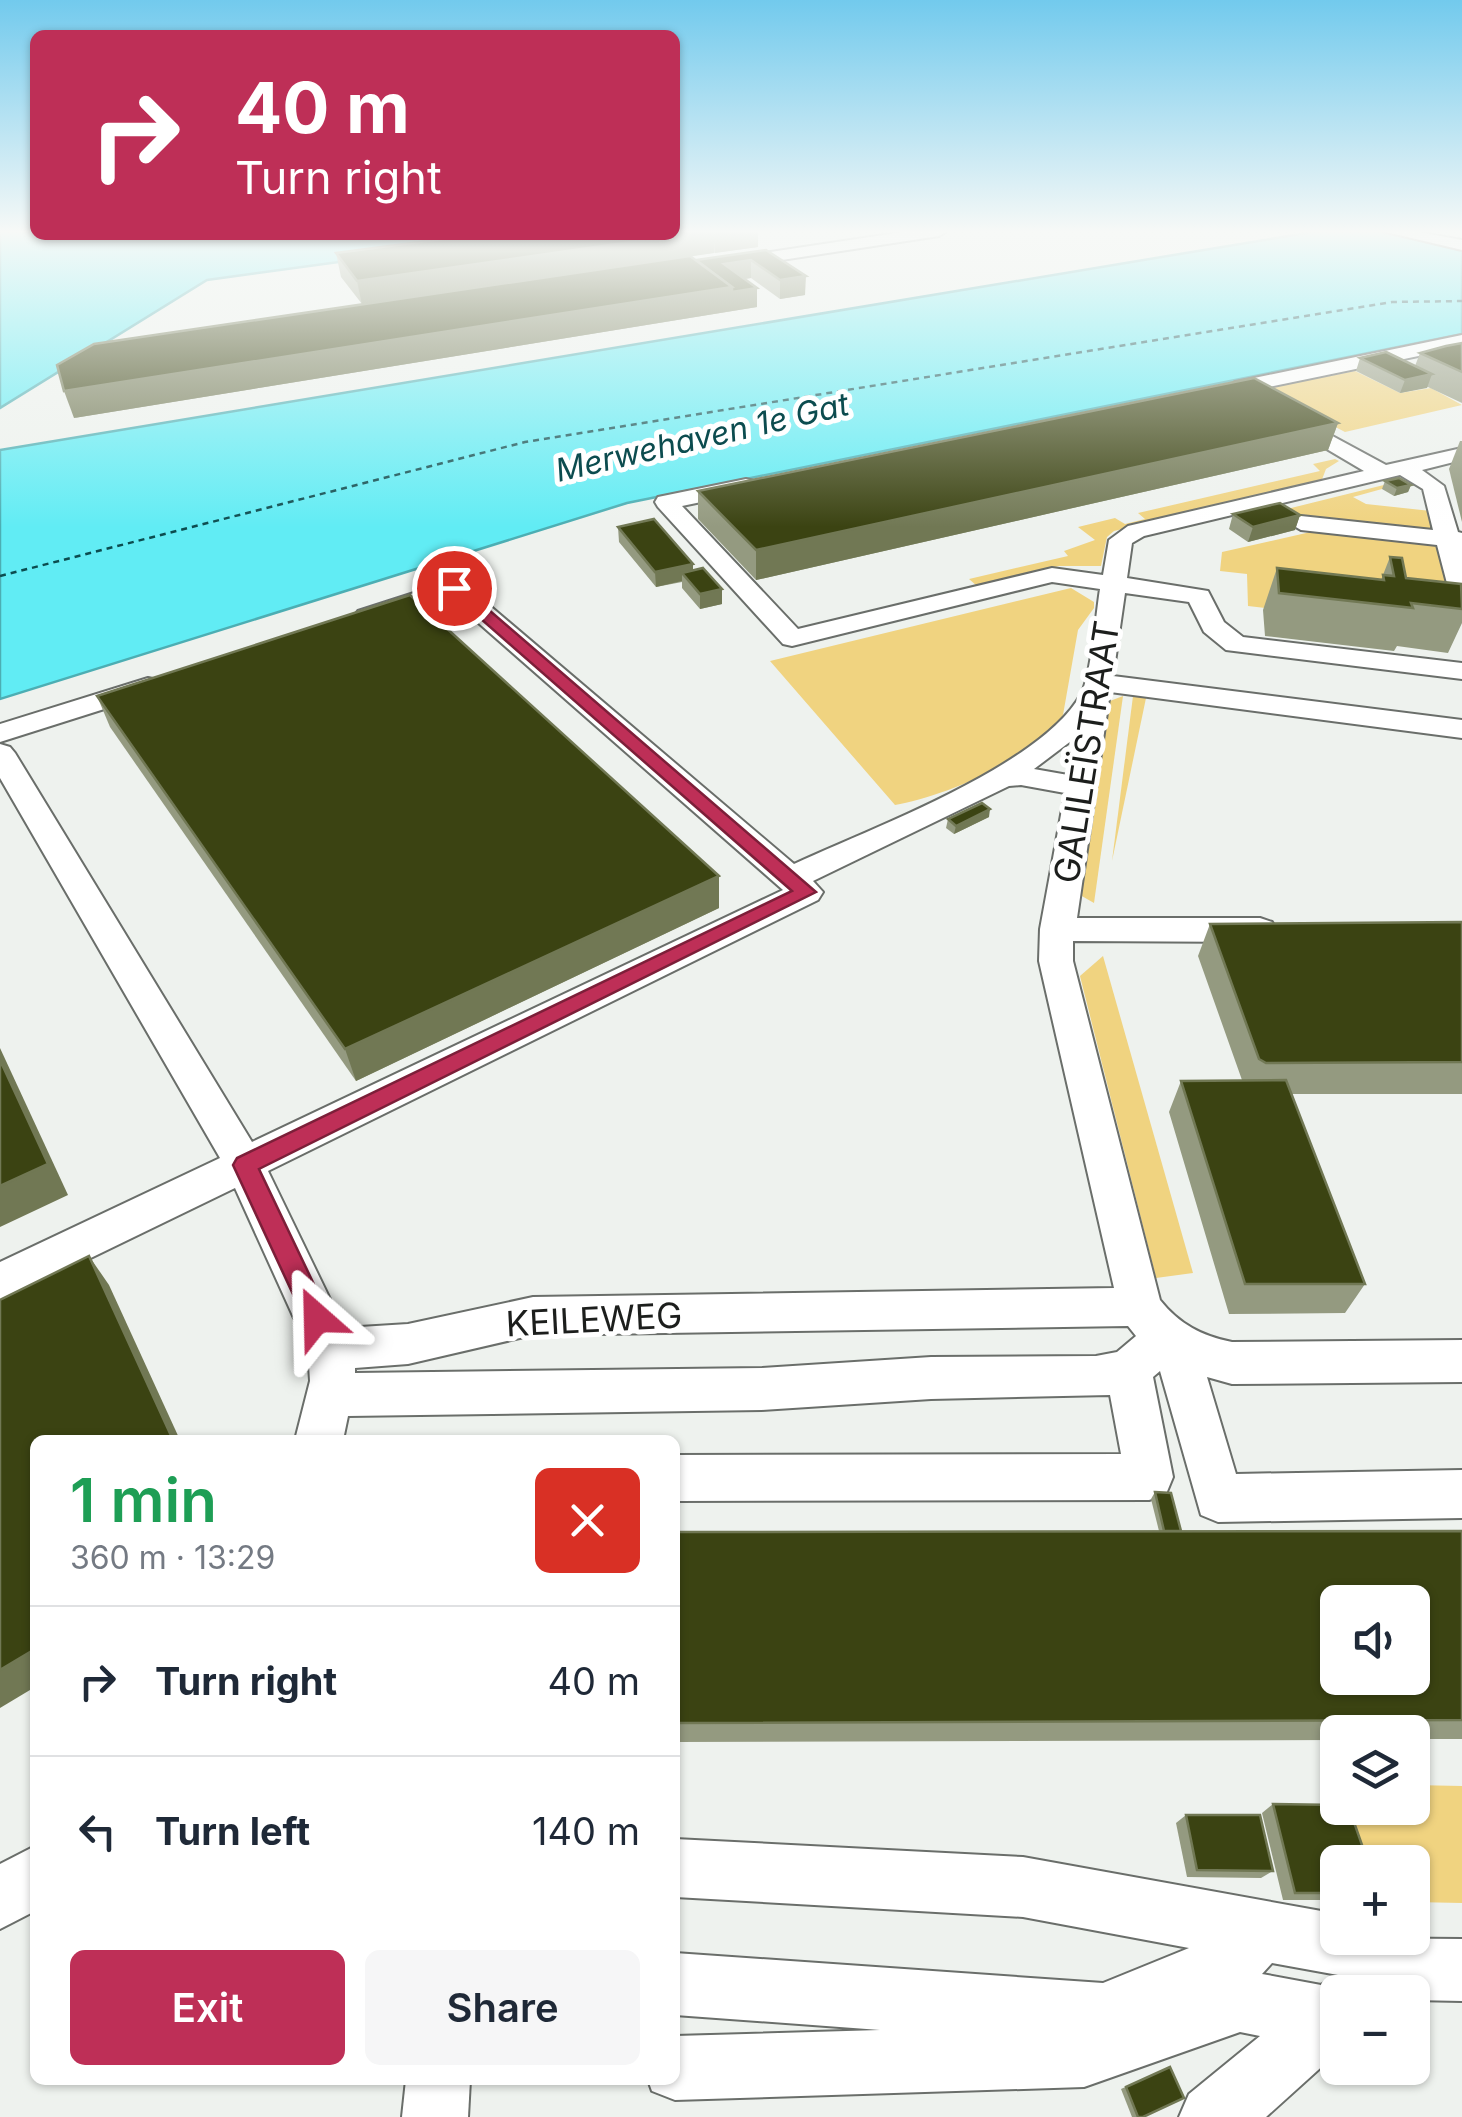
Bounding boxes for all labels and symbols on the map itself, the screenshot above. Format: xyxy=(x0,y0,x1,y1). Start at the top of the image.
water label: Merwehaven 1e Gat xyxy=(551,384,853,490)
pin xyxy=(412,546,497,631)
street label: GALILEÏSTRAAT xyxy=(1045,618,1127,886)
position arrow xyxy=(265,1266,369,1370)
street label: KEILEWEG xyxy=(505,1293,683,1345)

